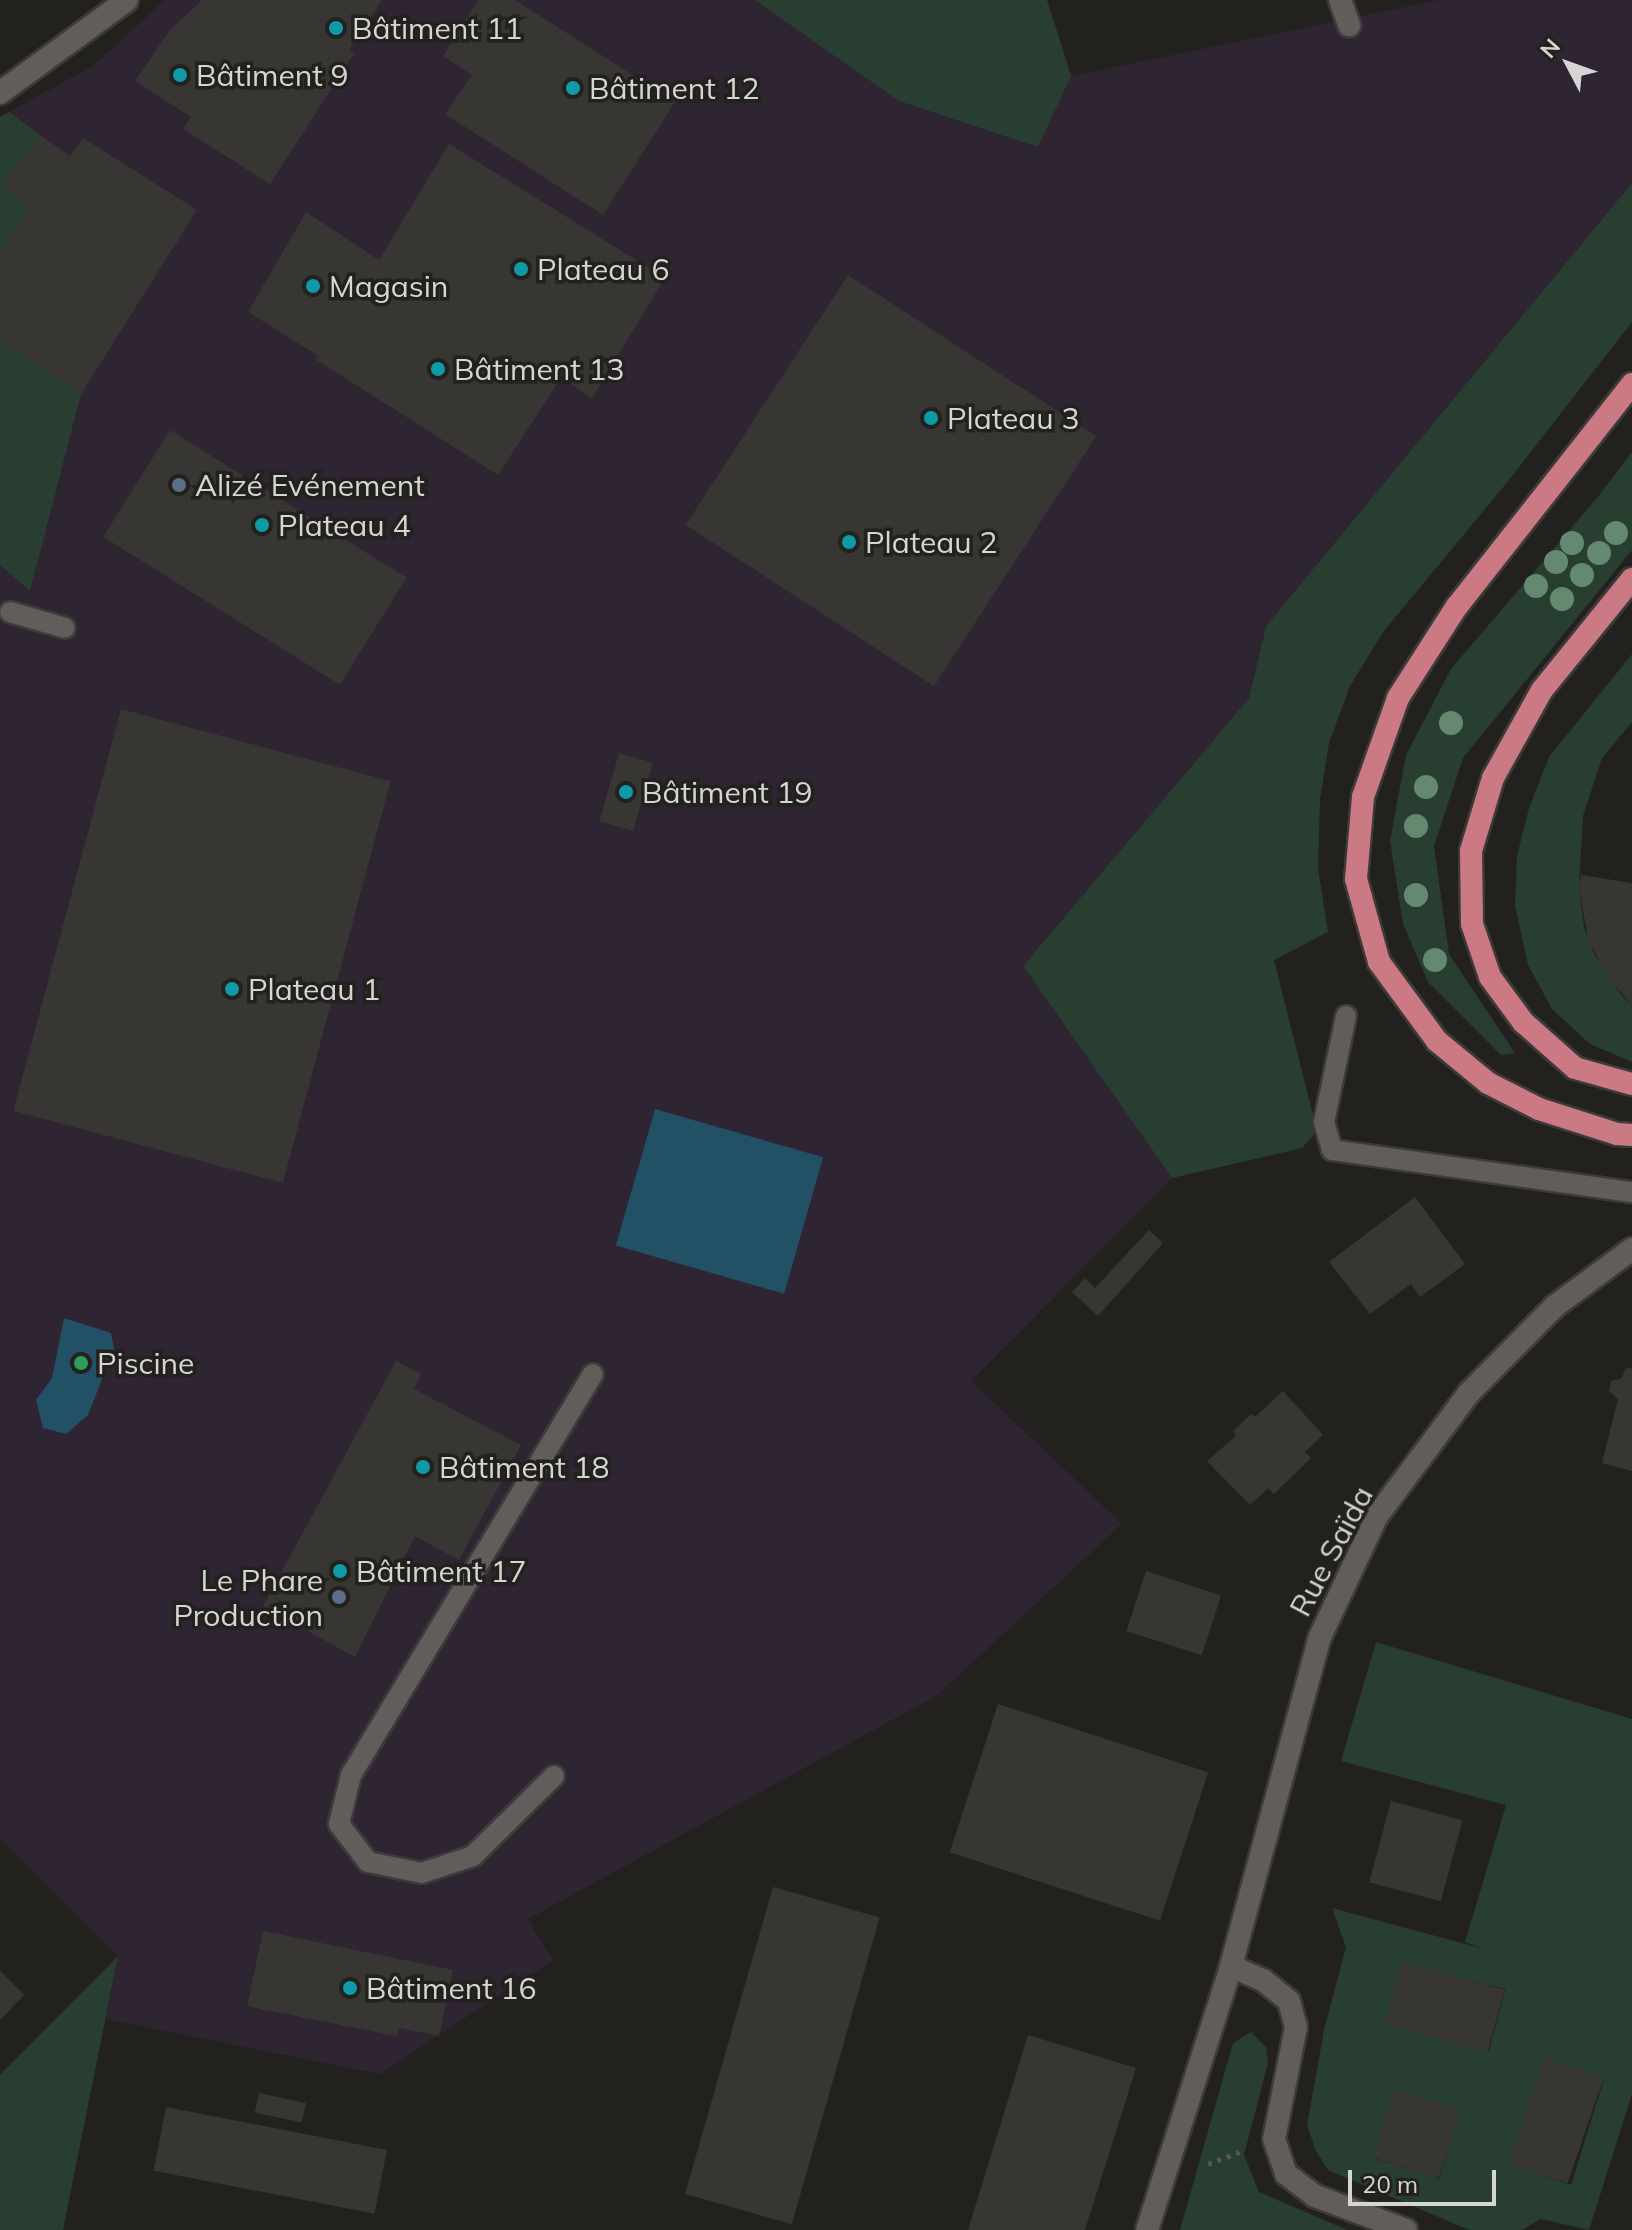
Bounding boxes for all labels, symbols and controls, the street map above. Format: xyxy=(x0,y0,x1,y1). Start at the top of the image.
place label: Bâtiment 11 xyxy=(352,10,523,46)
marker: Bâtiment 11 xyxy=(327,19,345,37)
north arrow xyxy=(1528,24,1608,104)
text: N xyxy=(1534,33,1566,64)
place label: Bâtiment 9 xyxy=(196,57,349,93)
marker: Bâtiment 9 xyxy=(171,66,189,84)
place label: Bâtiment 12 xyxy=(589,70,760,106)
marker: Bâtiment 12 xyxy=(564,79,582,97)
place label: Plateau 6 xyxy=(537,251,669,287)
marker: Plateau 6 xyxy=(512,260,530,278)
place label: Magasin xyxy=(329,268,448,304)
marker: Magasin xyxy=(304,277,322,295)
place label: Bâtiment 13 xyxy=(454,351,625,387)
marker: Bâtiment 13 xyxy=(429,360,447,378)
place label: Plateau 3 xyxy=(947,400,1079,436)
marker: Plateau 3 xyxy=(922,409,940,427)
place label: Alizé Evénement xyxy=(195,467,425,503)
marker: Alizé Evénement xyxy=(170,476,188,494)
place label: Plateau 4 xyxy=(278,507,410,543)
marker: Plateau 4 xyxy=(253,516,271,534)
place label: Plateau 2 xyxy=(865,524,997,560)
marker: Plateau 2 xyxy=(840,533,858,551)
place label: Bâtiment 19 xyxy=(642,774,813,810)
marker: Bâtiment 19 xyxy=(617,783,635,801)
place label: Plateau 1 xyxy=(248,971,380,1007)
marker: Plateau 1 xyxy=(223,980,241,998)
place label: Piscine xyxy=(97,1345,194,1381)
marker: Piscine xyxy=(72,1354,90,1372)
place label: Bâtiment 18 xyxy=(439,1449,610,1485)
marker: Bâtiment 18 xyxy=(414,1458,432,1476)
street label: Rue Saïda xyxy=(1282,1480,1380,1622)
place label: Bâtiment 17 xyxy=(356,1553,527,1589)
place label: Le Phare Production xyxy=(173,1562,323,1632)
marker: Bâtiment 17 xyxy=(331,1562,349,1580)
marker: Le Phare Production xyxy=(330,1588,348,1606)
place label: Bâtiment 16 xyxy=(366,1970,537,2006)
marker: Bâtiment 16 xyxy=(341,1979,359,1997)
scale bar xyxy=(1352,2154,1500,2204)
text: 20 m xyxy=(1362,2169,1418,2199)

